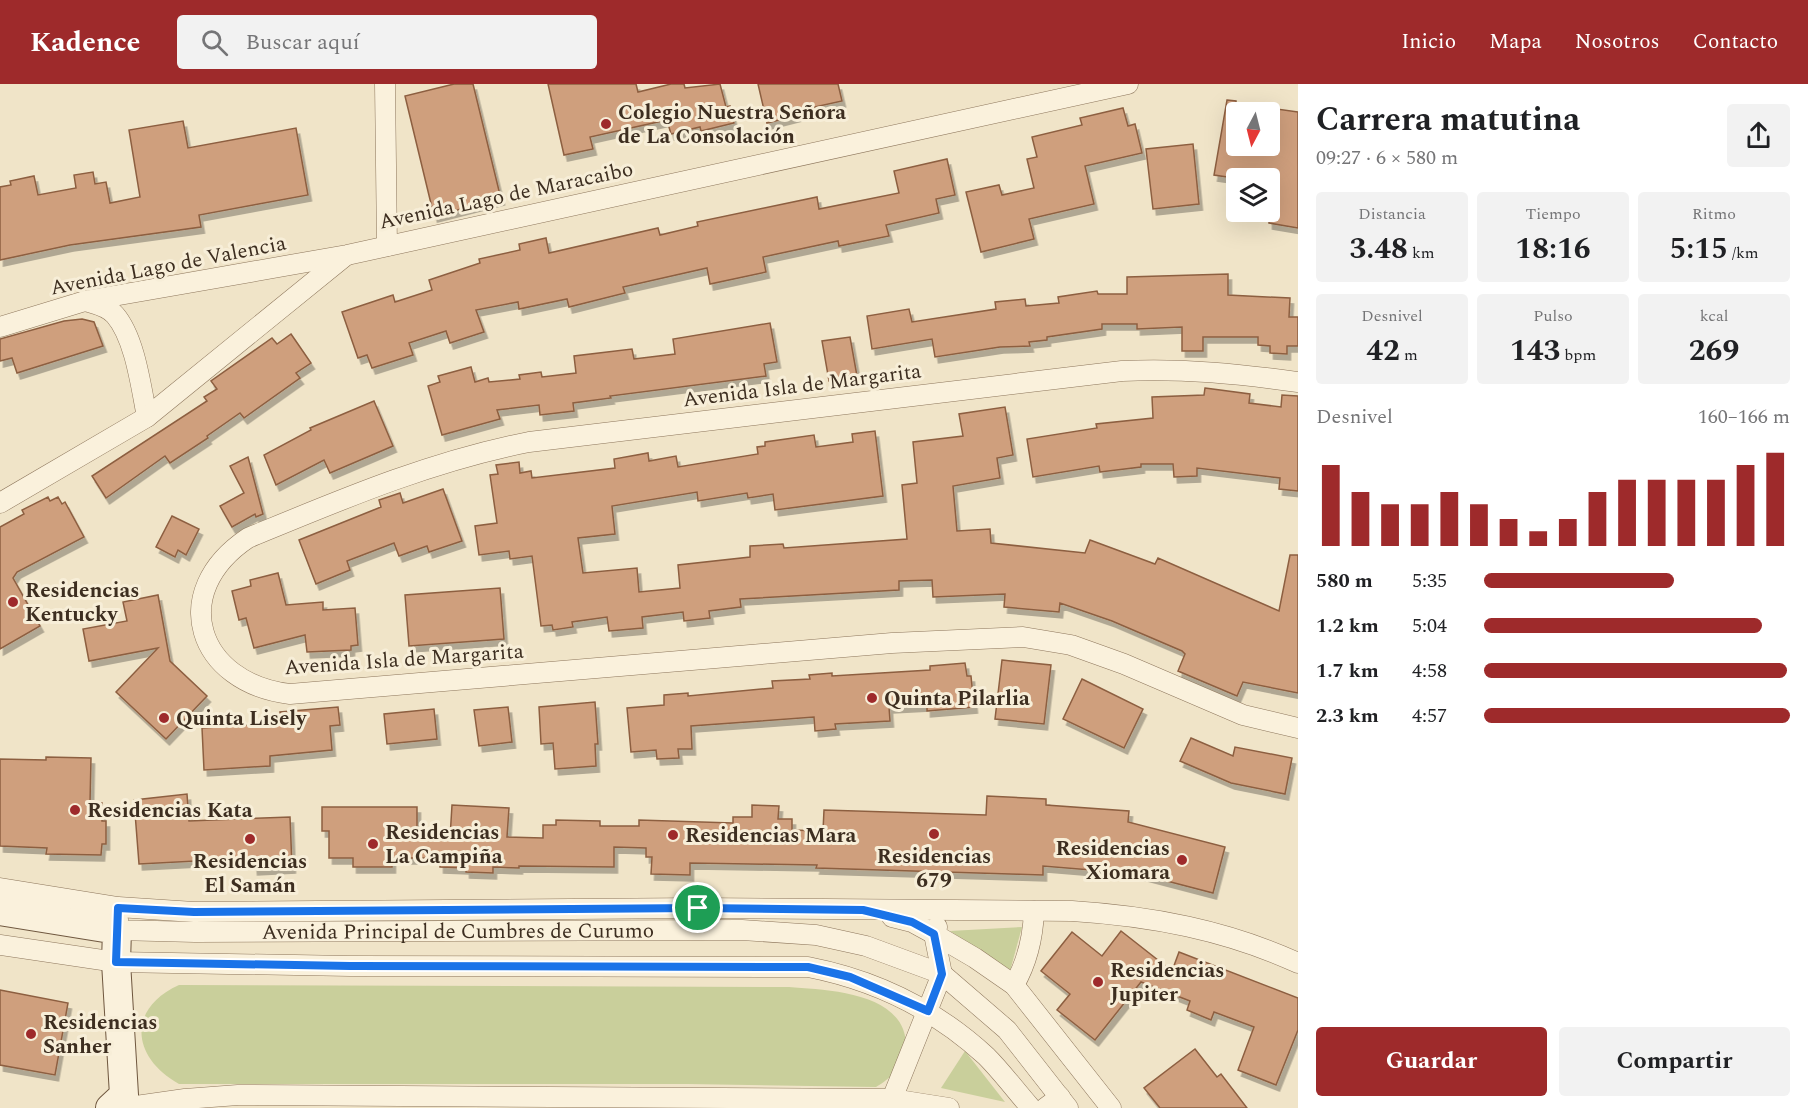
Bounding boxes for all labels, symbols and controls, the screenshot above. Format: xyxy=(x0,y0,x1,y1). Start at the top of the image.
search box xyxy=(177,15,597,69)
text: Kadence xyxy=(30,21,141,64)
icon: search xyxy=(198,26,231,59)
text: Buscar aquí xyxy=(246,26,360,59)
text: Inicio xyxy=(1401,26,1456,58)
text: Mapa xyxy=(1489,26,1542,58)
text: Nosotros xyxy=(1575,26,1660,58)
text: Contacto xyxy=(1693,26,1778,58)
text: Carrera matutina xyxy=(1316,95,1580,145)
place label: Colegio Nuestra Señora de La Consolación xyxy=(618,97,846,153)
north arrow xyxy=(1226,102,1280,156)
map controls xyxy=(1226,102,1280,222)
button: share xyxy=(1727,104,1790,167)
marker: Colegio Nuestra Señora de La Consolación xyxy=(599,117,613,131)
text: 09:27 · 6 × 580 m xyxy=(1316,143,1458,173)
street label: Avenida Lago de Maracaibo xyxy=(376,153,636,239)
button: layers xyxy=(1226,168,1280,222)
text: Distancia xyxy=(1358,202,1426,226)
text: Tiempo xyxy=(1525,202,1581,226)
text: Ritmo xyxy=(1692,202,1736,226)
text: 3.48 xyxy=(1349,226,1408,272)
text: 18:16 xyxy=(1515,226,1591,272)
text: 5:15 xyxy=(1669,226,1728,272)
street label: Avenida Lago de Valencia xyxy=(48,227,290,305)
text: km xyxy=(1408,241,1435,265)
text: /km xyxy=(1728,241,1759,265)
text: Desnivel xyxy=(1361,304,1423,328)
text: Pulso xyxy=(1533,304,1573,328)
text: kcal xyxy=(1700,304,1728,328)
text: 42 xyxy=(1366,328,1400,374)
text: 143 xyxy=(1510,328,1560,374)
text: 269 xyxy=(1689,328,1739,374)
text: m xyxy=(1400,343,1418,367)
text: bpm xyxy=(1560,343,1596,367)
street label: Avenida Isla de Margarita xyxy=(681,355,924,417)
text: Desnivel xyxy=(1316,402,1393,432)
text: 160–166 m xyxy=(1698,402,1790,432)
text: 580 m xyxy=(1316,566,1373,596)
text: 5:35 xyxy=(1412,566,1447,596)
place label: Residencias Kentucky xyxy=(25,575,140,631)
marker: Residencias Kentucky xyxy=(6,595,20,609)
text: 1.2 km xyxy=(1316,611,1379,641)
text: 5:04 xyxy=(1412,611,1447,641)
street label: Avenida Isla de Margarita xyxy=(283,636,526,684)
text: 1.7 km xyxy=(1316,656,1379,686)
text: 4:58 xyxy=(1412,656,1447,686)
place label: Quinta Pilarlia xyxy=(884,683,1030,715)
marker: Quinta Pilarlia xyxy=(865,691,879,705)
text: 2.3 km xyxy=(1316,701,1379,731)
text: 4:57 xyxy=(1412,701,1447,731)
place label: Quinta Lisely xyxy=(176,703,307,735)
marker: Quinta Lisely xyxy=(157,711,171,725)
place label: Residencias Kata xyxy=(87,795,253,827)
marker: Residencias Kata xyxy=(68,803,82,817)
place label: Residencias La Campiña xyxy=(385,817,503,873)
place label: Residencias Mara xyxy=(685,820,856,852)
marker: Residencias 679 xyxy=(927,827,941,841)
marker: Residencias Mara xyxy=(666,828,680,842)
marker: Residencias El Samán xyxy=(243,832,257,846)
place label: Residencias Xiomara xyxy=(1055,833,1170,889)
marker: Residencias La Campiña xyxy=(366,837,380,851)
place label: Residencias 679 xyxy=(877,841,991,897)
place label: Residencias El Samán xyxy=(193,846,307,902)
marker: Residencias Xiomara xyxy=(1175,853,1189,867)
pin xyxy=(672,882,723,933)
icon: arrive xyxy=(681,891,714,924)
street label: Avenida Principal de Cumbres de Curumo xyxy=(262,915,654,949)
place label: Residencias Jupiter xyxy=(1110,955,1225,1011)
marker: Residencias Jupiter xyxy=(1091,975,1105,989)
place label: Residencias Sanher xyxy=(43,1007,158,1063)
marker: Residencias Sanher xyxy=(24,1027,38,1041)
button: Guardar xyxy=(1316,1027,1547,1096)
button: Compartir xyxy=(1559,1027,1790,1096)

